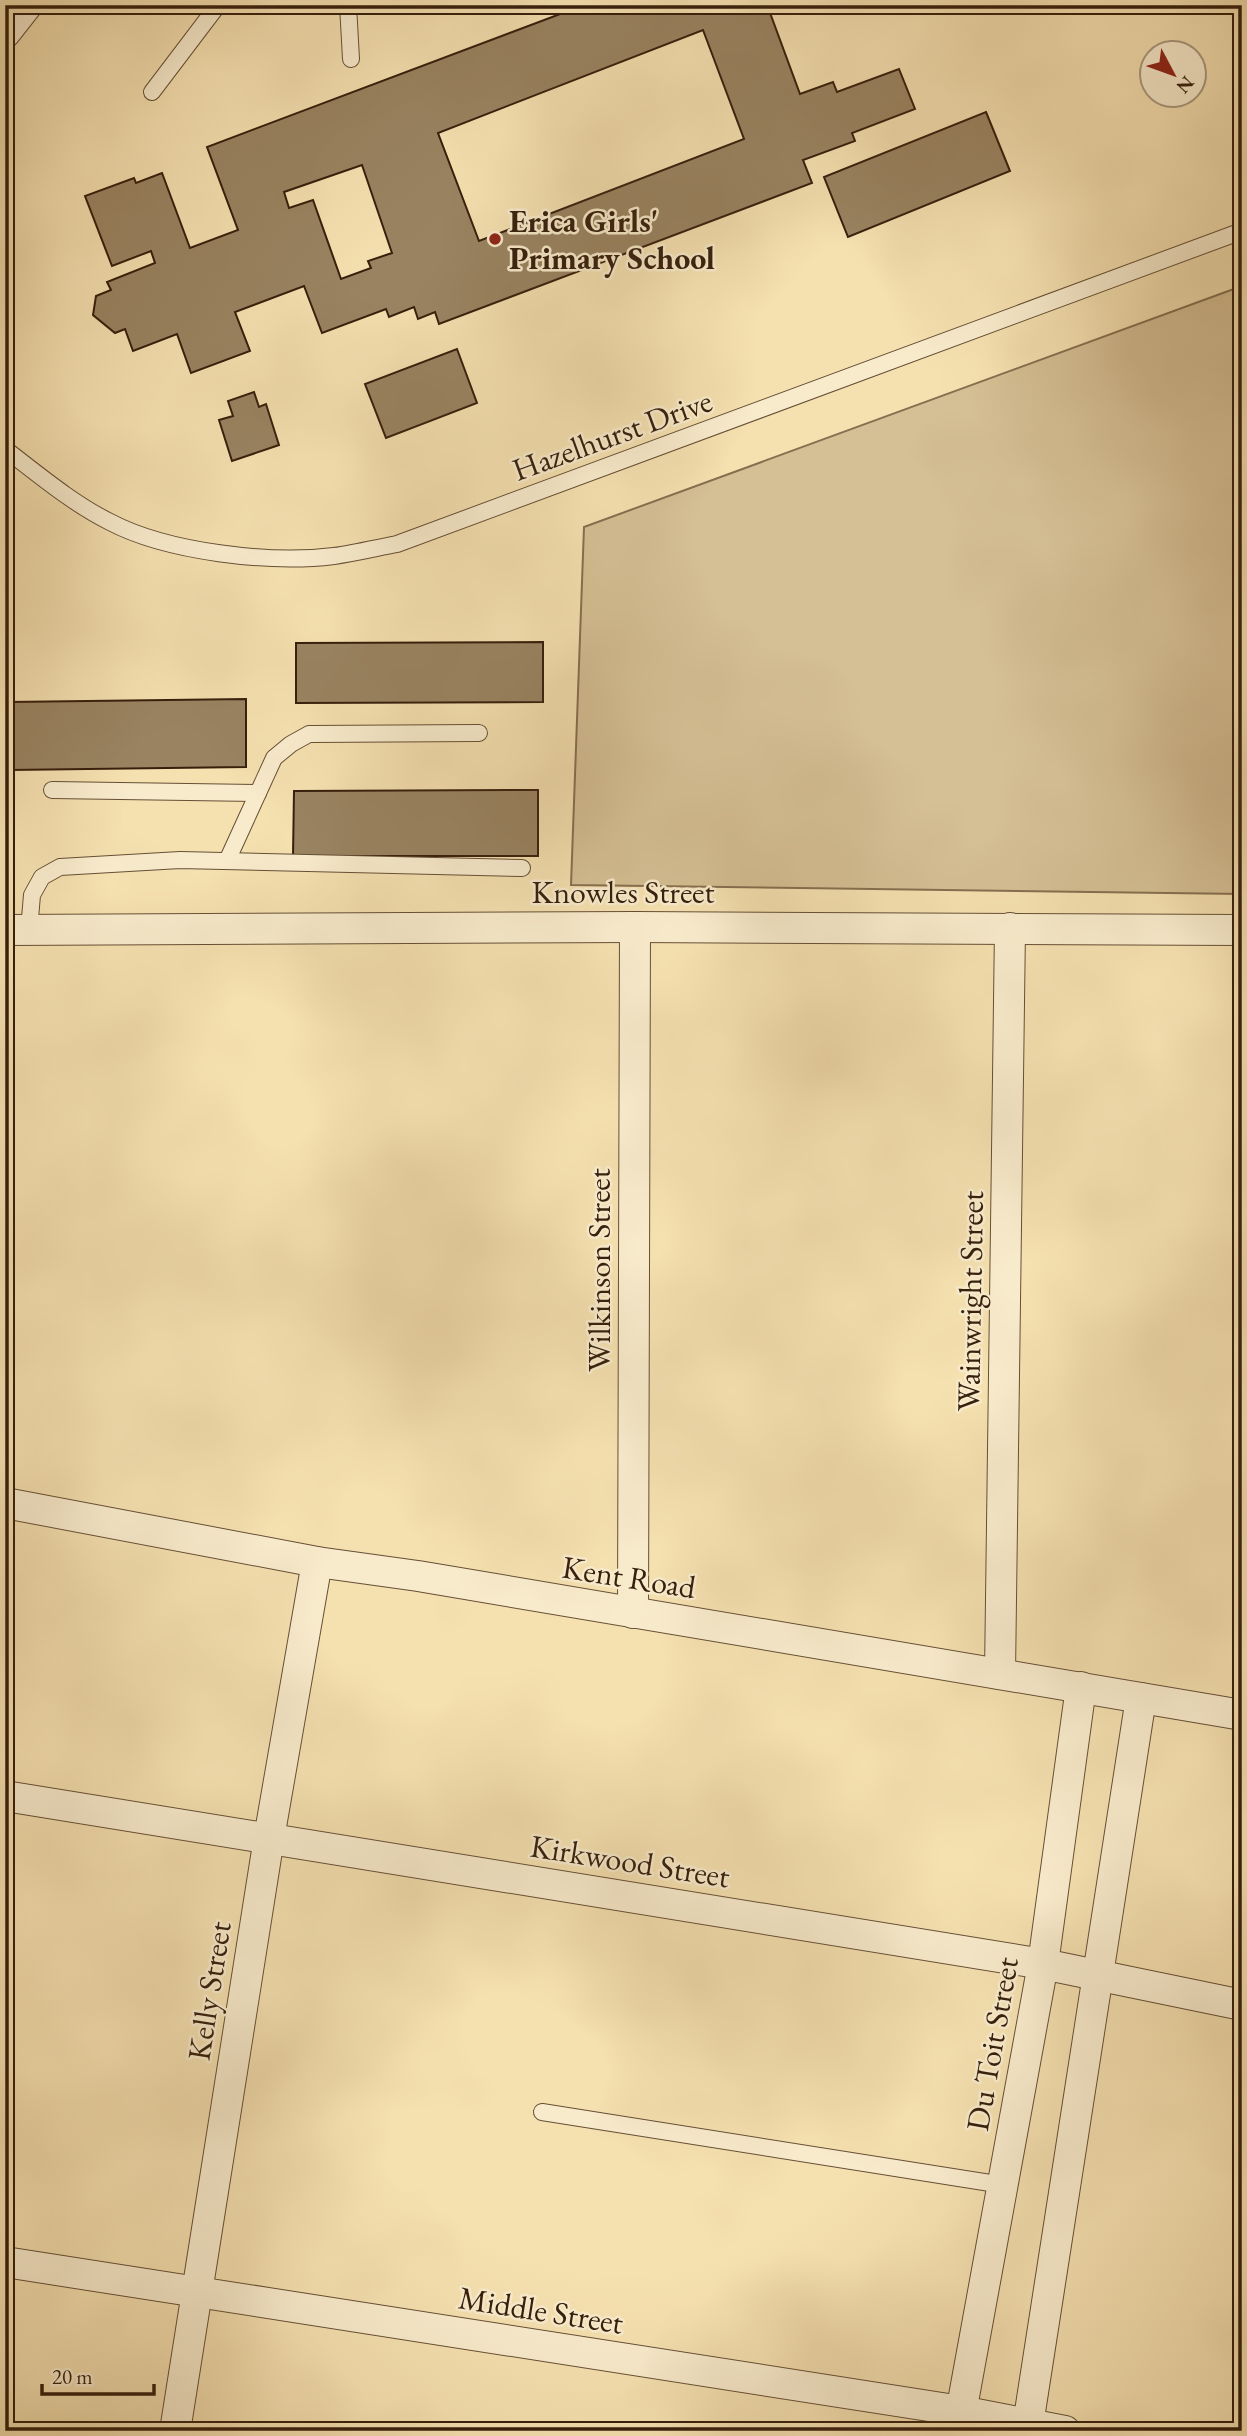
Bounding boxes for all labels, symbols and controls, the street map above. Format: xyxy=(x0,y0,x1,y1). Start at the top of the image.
north arrow xyxy=(1138,38,1208,108)
text: N xyxy=(1171,71,1200,99)
place label: Erica Girls' Primary School xyxy=(509,200,715,279)
marker: Erica Girls' Primary School xyxy=(487,231,503,247)
street label: Hazelhurst Drive xyxy=(506,379,718,491)
street label: Knowles Street xyxy=(531,871,715,913)
street label: Wilkinson Street xyxy=(578,1168,620,1372)
street label: Wainwright Street xyxy=(947,1190,993,1412)
street label: Kent Road xyxy=(559,1546,700,1608)
street label: Kirkwood Street xyxy=(527,1825,733,1897)
street label: Kelly Street xyxy=(177,1918,241,2064)
street label: Du Toit Street xyxy=(956,1954,1028,2134)
street label: Middle Street xyxy=(456,2276,626,2344)
scale bar xyxy=(42,2352,154,2396)
text: 20 m xyxy=(52,2363,93,2390)

